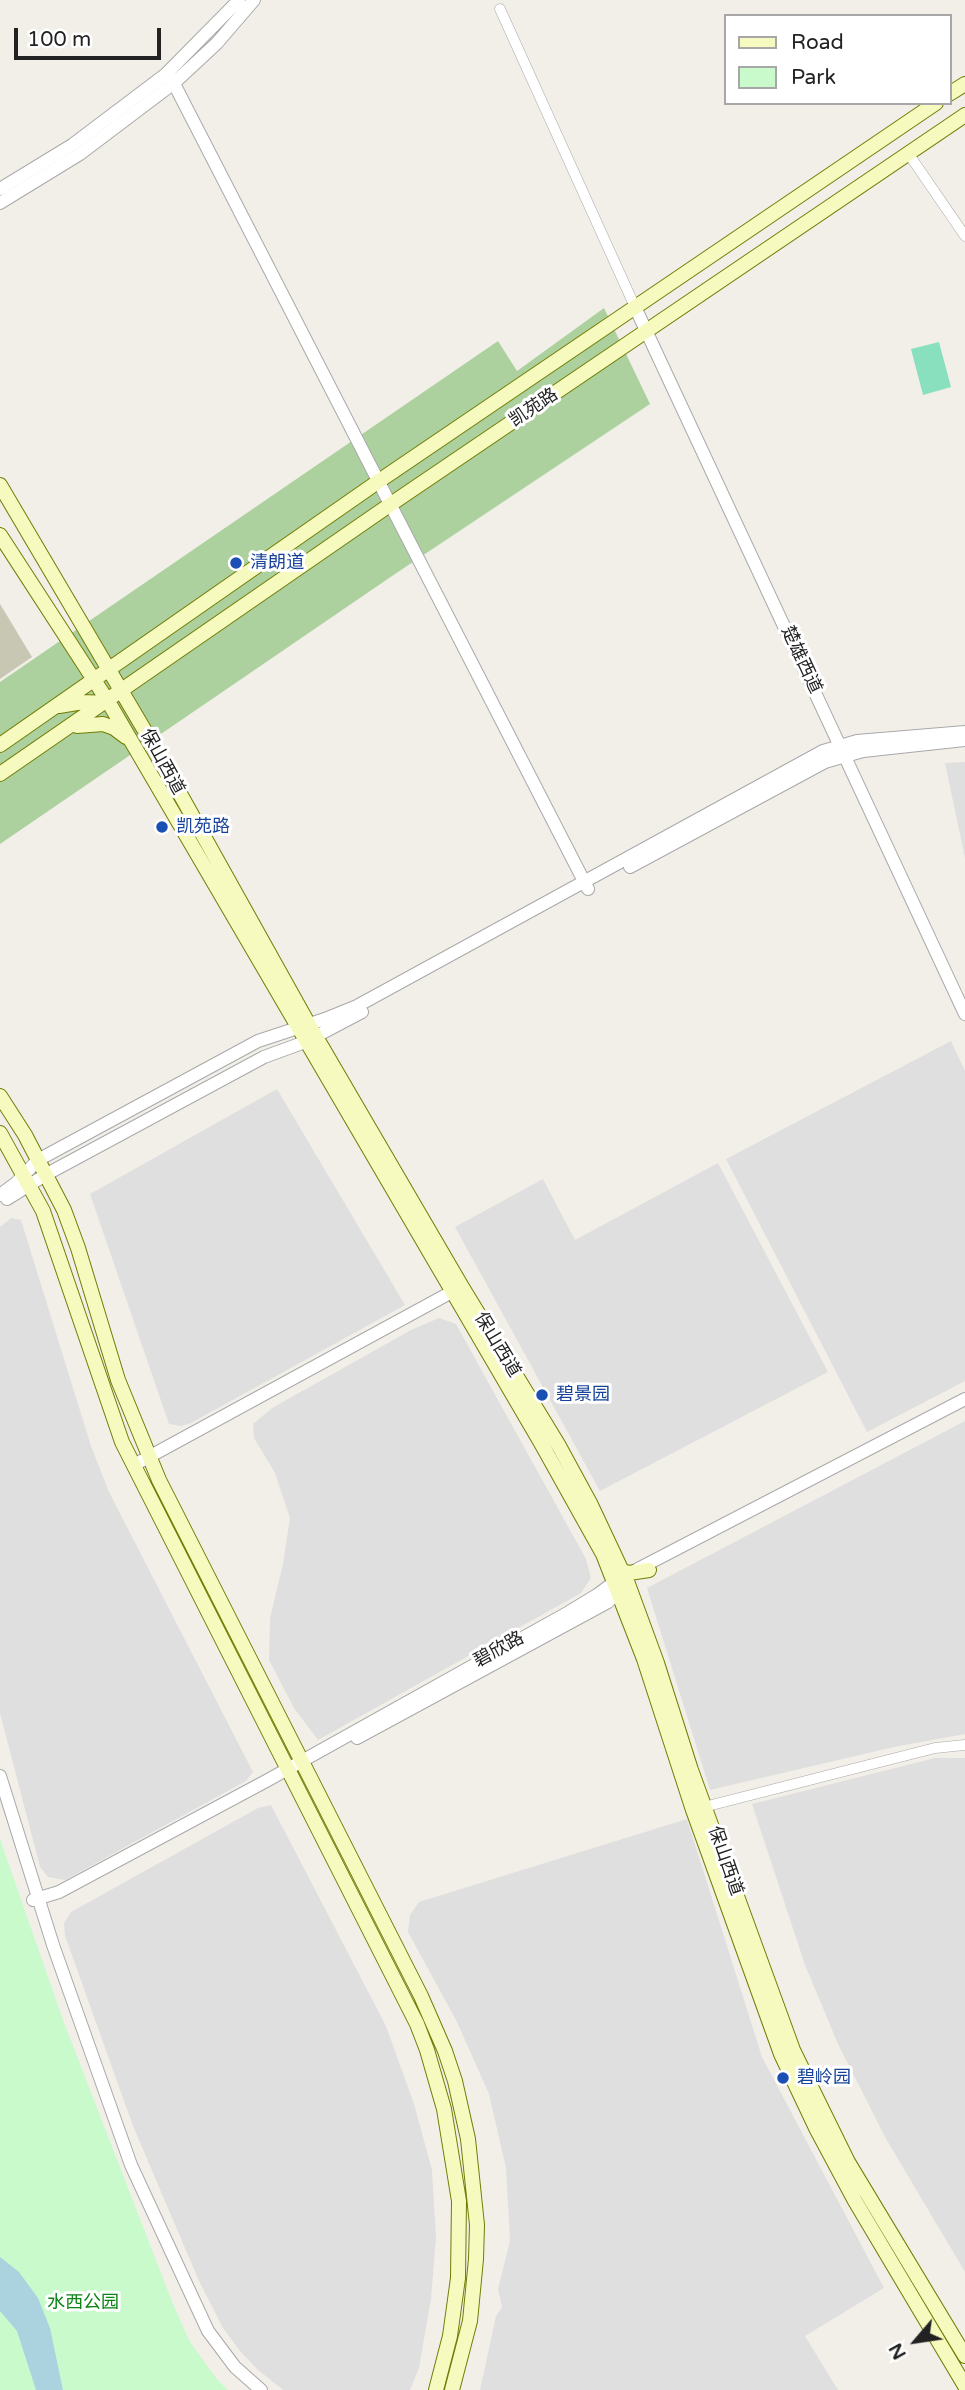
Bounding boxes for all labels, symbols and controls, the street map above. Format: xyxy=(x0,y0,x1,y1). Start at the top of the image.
scale bar xyxy=(18,14,164,58)
legend xyxy=(724,14,951,105)
text: 100 m xyxy=(27,27,91,52)
text: Road xyxy=(791,30,844,55)
text: Park xyxy=(791,65,836,90)
street label: 凯苑路 xyxy=(506,384,562,432)
place label: 清朗道 xyxy=(250,552,304,574)
marker: 清朗道 xyxy=(228,555,244,571)
street label: 楚雄西道 xyxy=(776,623,826,697)
street label: 保山西道 xyxy=(135,725,189,799)
place label: 凯苑路 xyxy=(176,816,230,838)
marker: 凯苑路 xyxy=(154,819,170,835)
street label: 保山西道 xyxy=(469,1309,525,1381)
place label: 碧景园 xyxy=(556,1384,610,1406)
marker: 碧景园 xyxy=(534,1387,550,1403)
street label: 碧欣路 xyxy=(470,1627,528,1673)
street label: 保山西道 xyxy=(703,1823,747,1899)
place label: 碧岭园 xyxy=(797,2067,851,2089)
marker: 碧岭园 xyxy=(775,2070,791,2086)
park label: 水西公园 xyxy=(47,2292,119,2314)
north arrow xyxy=(881,2306,951,2376)
text: N xyxy=(884,2339,911,2363)

